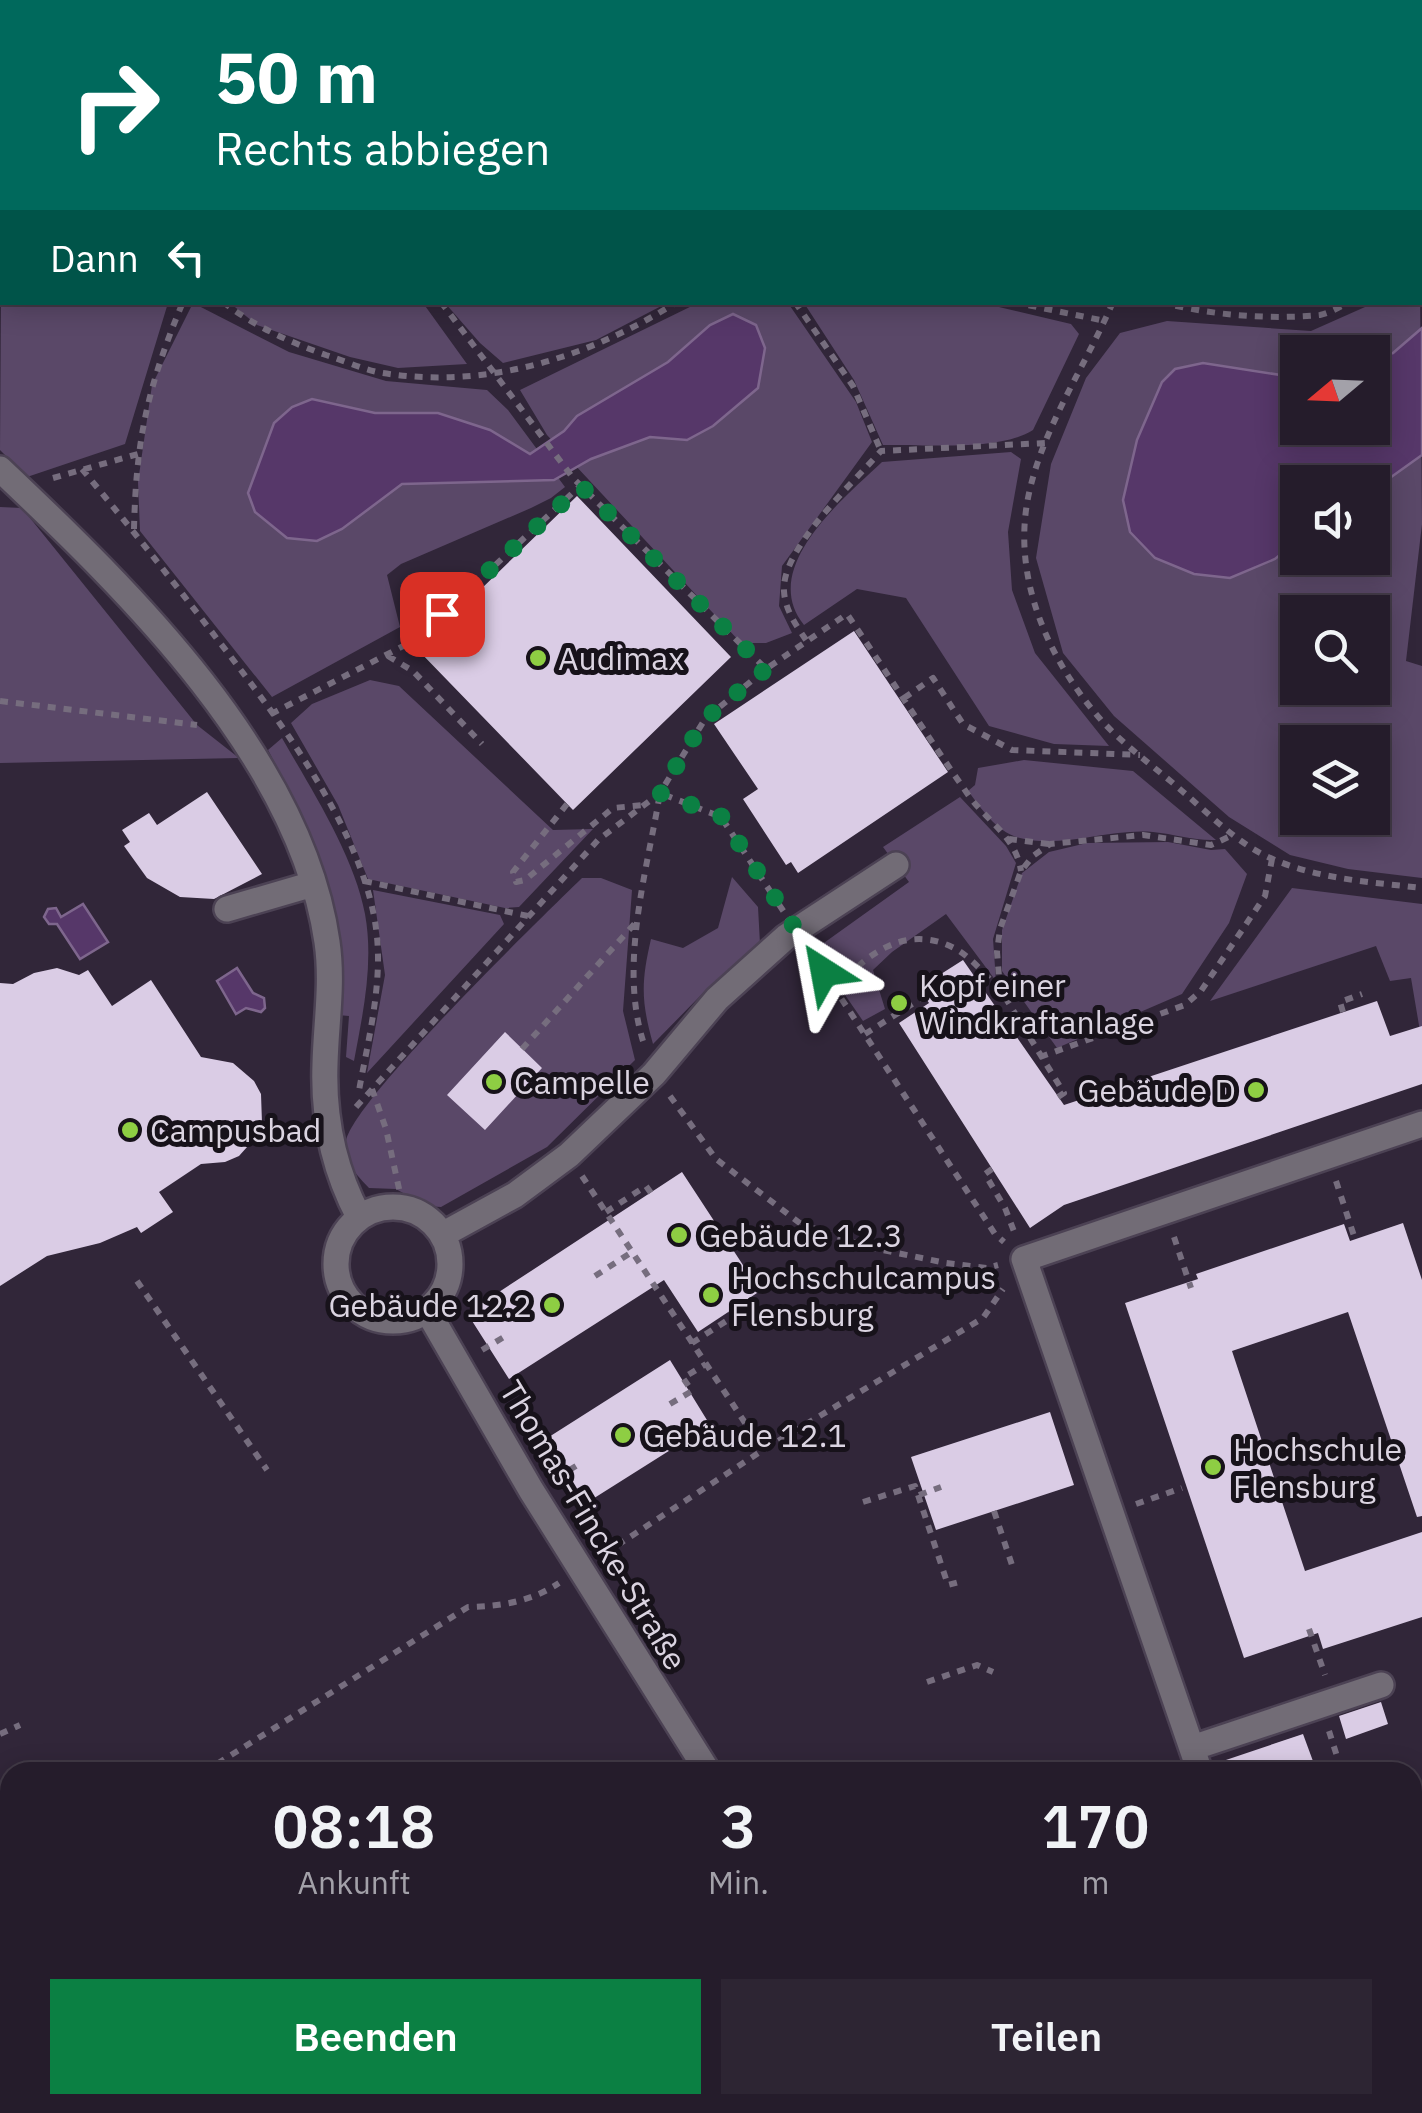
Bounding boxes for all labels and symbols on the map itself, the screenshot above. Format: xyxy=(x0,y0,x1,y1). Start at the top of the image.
north arrow xyxy=(1280,335,1390,445)
pin xyxy=(400,572,485,657)
place label: Audimax xyxy=(558,637,685,679)
marker: Audimax xyxy=(527,647,549,669)
position arrow xyxy=(772,920,876,1024)
place label: Kopf einer Windkraftanlage xyxy=(919,964,1155,1043)
marker: Kopf einer Windkraftanlage xyxy=(888,992,910,1014)
place label: Campelle xyxy=(514,1061,650,1103)
place label: Gebäude D xyxy=(1077,1069,1236,1111)
marker: Campelle xyxy=(483,1071,505,1093)
marker: Gebäude D xyxy=(1245,1079,1267,1101)
place label: Campusbad xyxy=(150,1109,321,1151)
marker: Campusbad xyxy=(119,1119,141,1141)
place label: Gebäude 12.3 xyxy=(699,1214,903,1256)
marker: Gebäude 12.3 xyxy=(668,1224,690,1246)
place label: Hochschulcampus Flensburg xyxy=(731,1256,996,1335)
place label: Gebäude 12.2 xyxy=(328,1284,532,1326)
marker: Hochschulcampus Flensburg xyxy=(700,1284,722,1306)
marker: Gebäude 12.2 xyxy=(541,1294,563,1316)
street label: Thomas-Fincke-Straße xyxy=(491,1373,697,1677)
place label: Gebäude 12.1 xyxy=(643,1414,847,1456)
marker: Gebäude 12.1 xyxy=(612,1424,634,1446)
place label: Hochschule Flensburg xyxy=(1233,1428,1402,1507)
marker: Hochschule Flensburg xyxy=(1202,1456,1224,1478)

